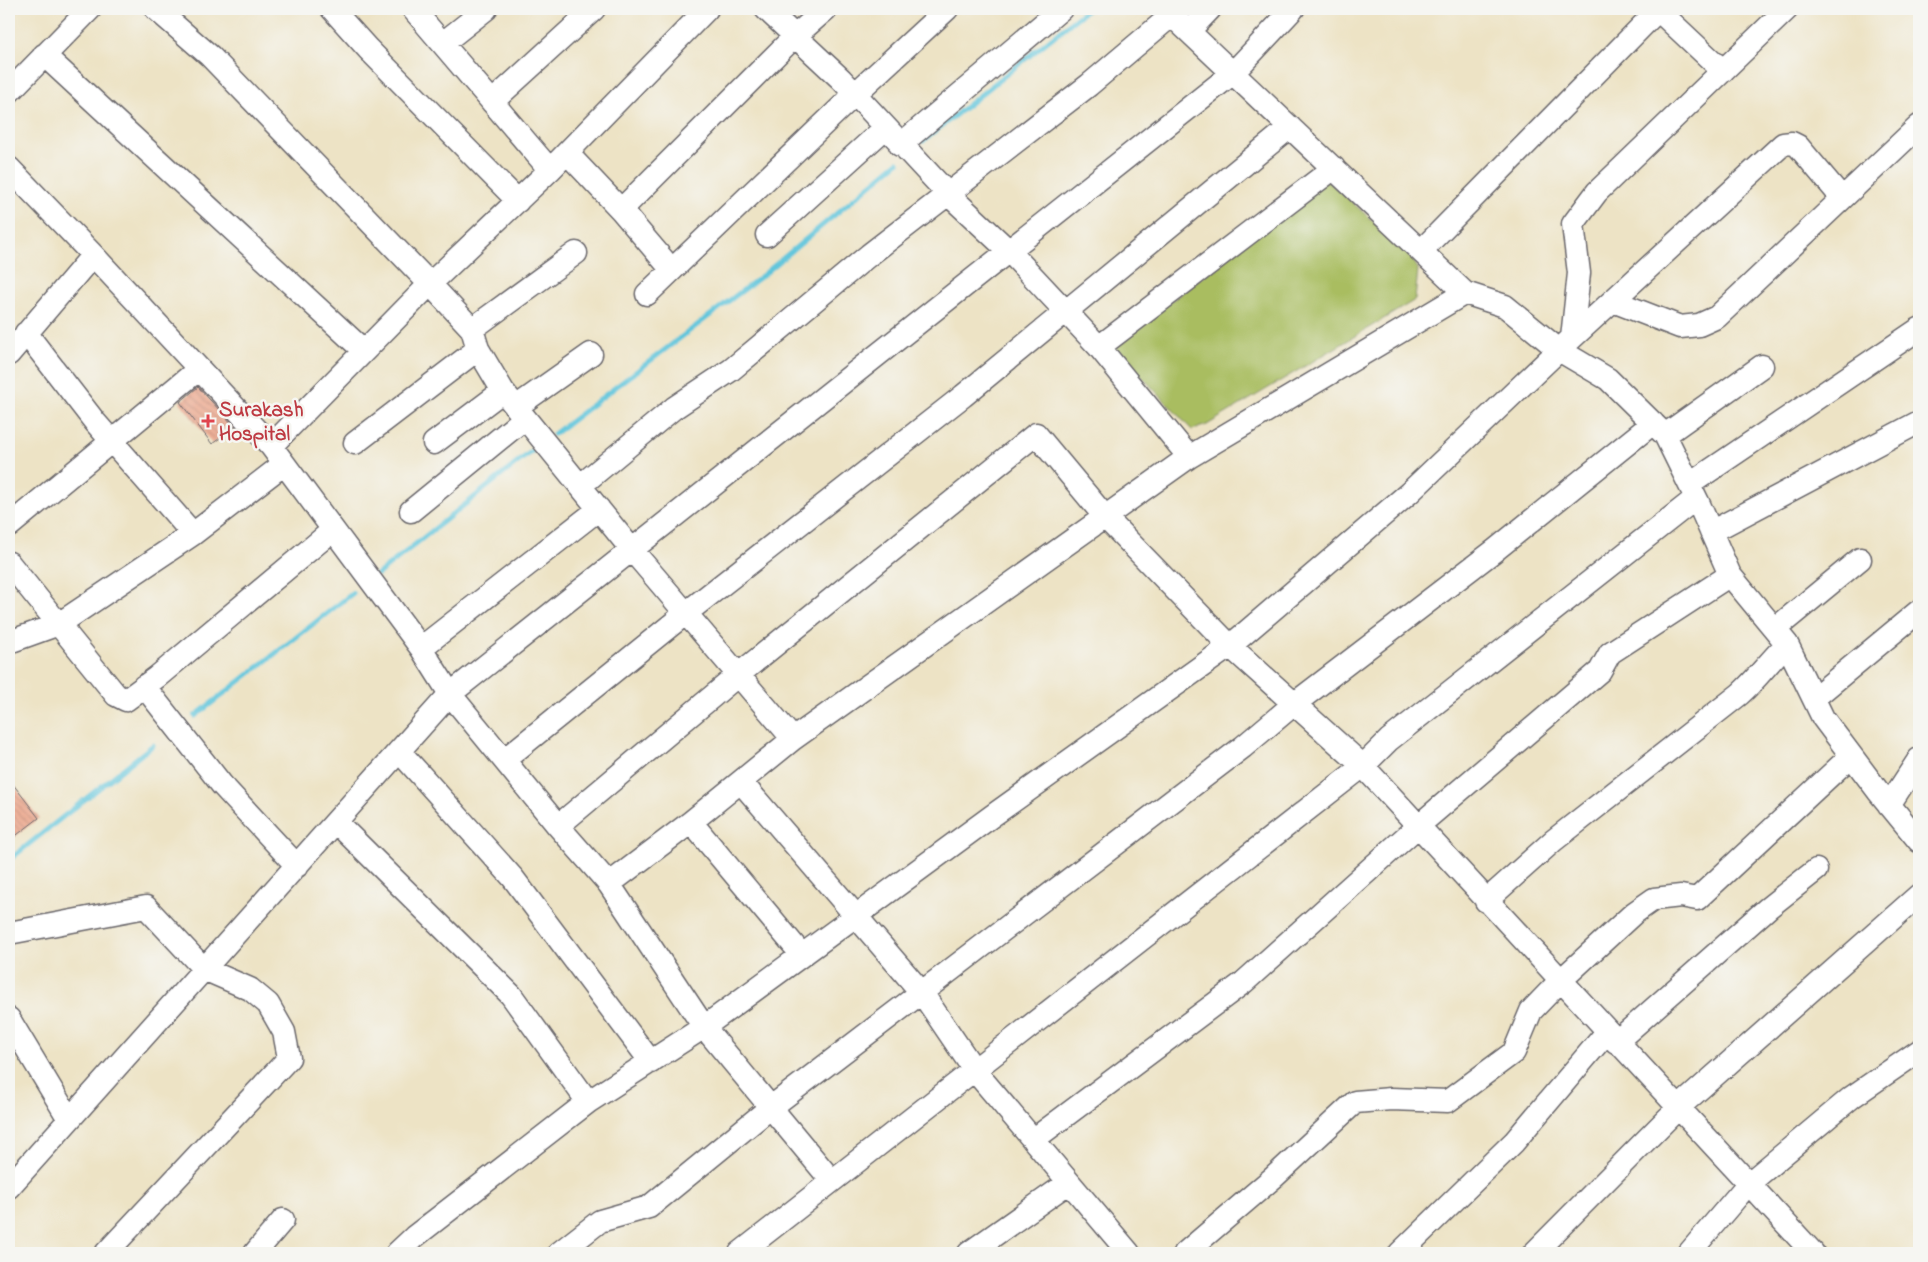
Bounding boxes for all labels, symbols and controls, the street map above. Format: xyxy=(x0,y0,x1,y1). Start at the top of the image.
place label: Surakash Hospital xyxy=(219,396,304,450)
marker: Surakash Hospital xyxy=(201,414,215,428)

